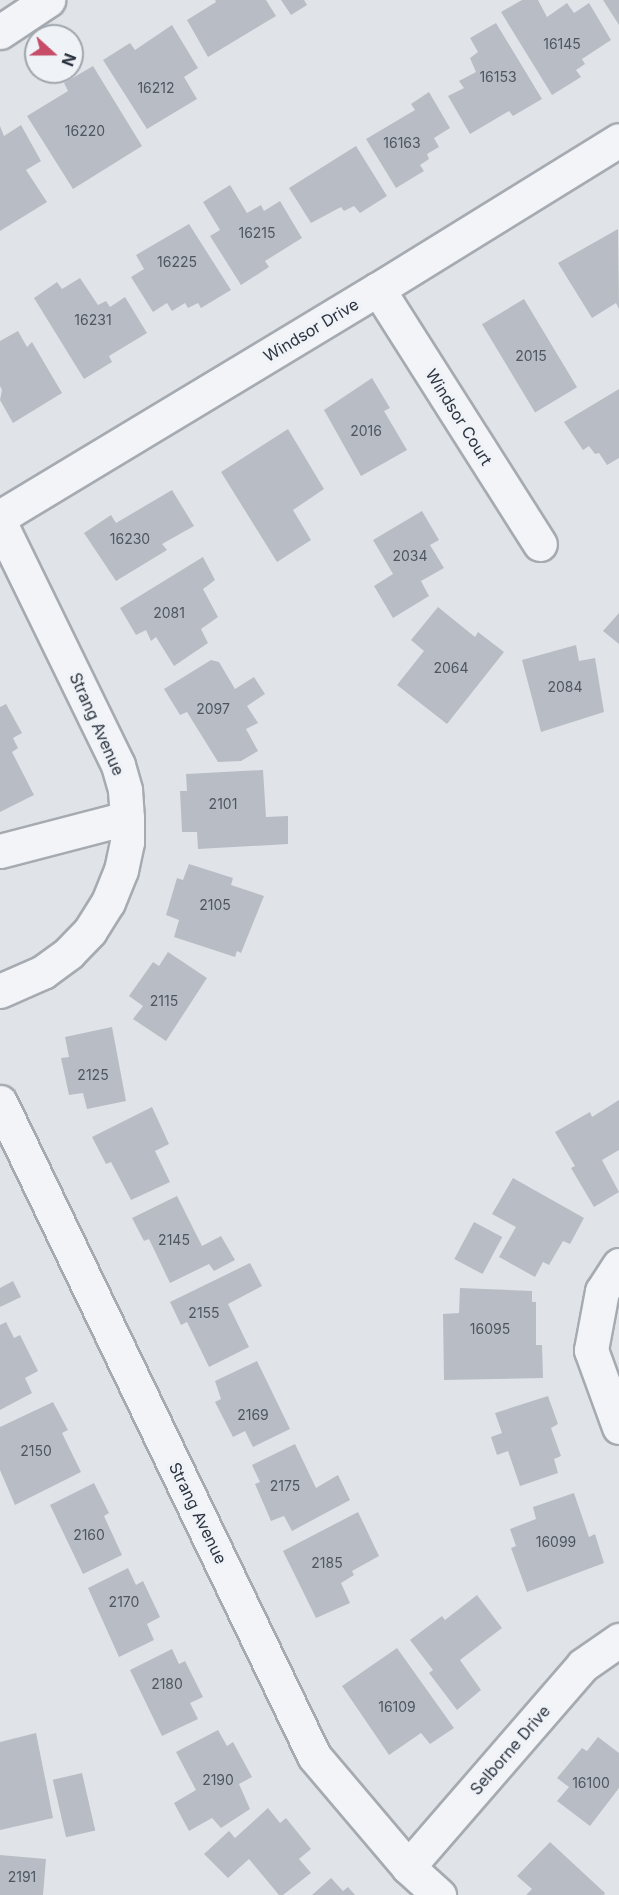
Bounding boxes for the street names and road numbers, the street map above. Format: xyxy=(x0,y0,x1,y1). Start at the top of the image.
street label: Windsor Drive xyxy=(260,294,362,366)
street label: Windsor Court xyxy=(422,365,496,469)
street label: Strang Avenue xyxy=(66,670,128,778)
street label: Strang Avenue xyxy=(165,1459,231,1567)
street label: Selborne Drive xyxy=(466,1701,554,1799)

